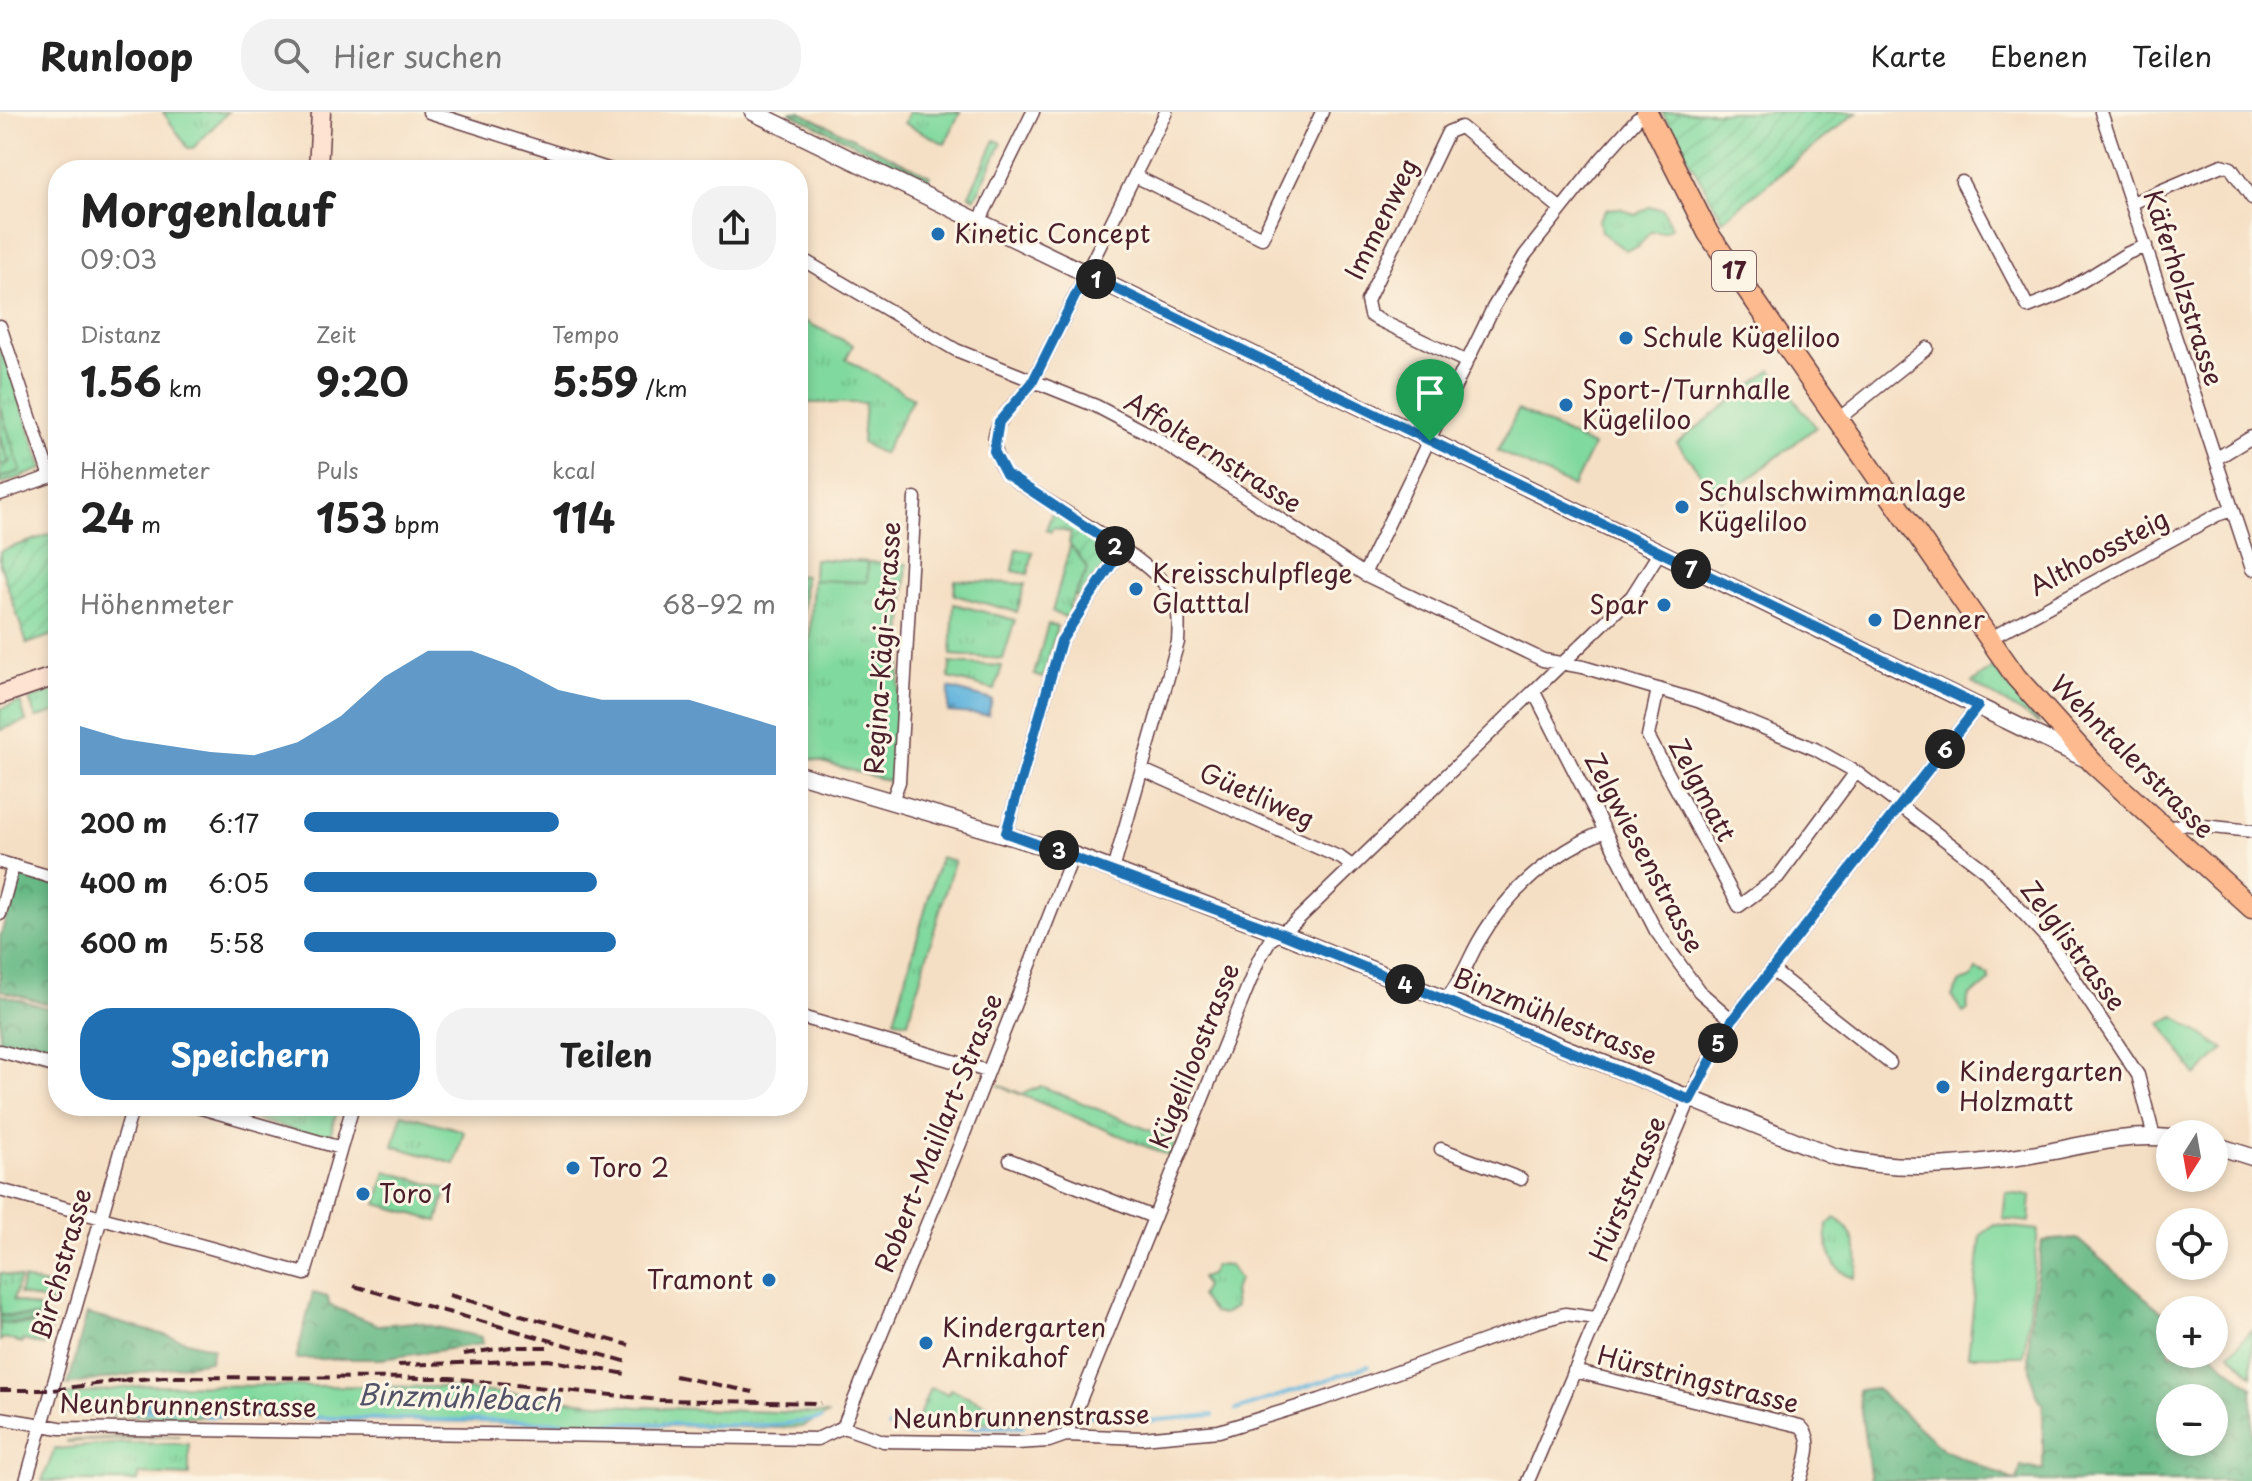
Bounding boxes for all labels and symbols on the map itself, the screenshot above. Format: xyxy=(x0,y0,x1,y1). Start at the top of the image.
street label: Immenweg xyxy=(1334,151,1427,286)
street label: Käferholzstrasse xyxy=(2134,185,2234,391)
place label: Kinetic Concept xyxy=(954,213,1150,252)
marker: Kinetic Concept xyxy=(929,225,947,243)
road number: 17 xyxy=(1712,251,1756,291)
pin: 1 xyxy=(1076,259,1116,299)
place label: Schule Kügeliloo xyxy=(1642,317,1840,356)
marker: Schule Kügeliloo xyxy=(1617,329,1635,347)
pin xyxy=(1396,359,1464,441)
place label: Sport-/Turnhalle Kügeliloo xyxy=(1582,369,1791,438)
street label: Affolternstrasse xyxy=(1118,382,1310,522)
marker: Sport-/Turnhalle Kügeliloo xyxy=(1557,396,1575,414)
place label: Schulschwimmanlage Kügeliloo xyxy=(1698,471,1966,540)
marker: Schulschwimmanlage Kügeliloo xyxy=(1673,498,1691,516)
street label: Althoossteig xyxy=(2022,499,2175,605)
street label: Regina-Kägi-Strasse xyxy=(853,520,910,776)
pin: 2 xyxy=(1095,526,1135,566)
pin: 7 xyxy=(1671,549,1711,589)
place label: Kreisschulpflege Glatttal xyxy=(1152,553,1353,622)
marker: Kreisschulpflege Glatttal xyxy=(1127,580,1145,598)
place label: Spar xyxy=(1589,584,1648,623)
marker: Spar xyxy=(1655,596,1673,614)
place label: Denner xyxy=(1891,599,1986,638)
marker: Denner xyxy=(1866,611,1884,629)
street label: Wehntalerstrasse xyxy=(2042,665,2224,847)
pin: 6 xyxy=(1925,729,1965,769)
street label: Zelgmatt xyxy=(1660,731,1747,848)
street label: Zelgwiesenstrasse xyxy=(1576,745,1715,960)
street label: Güetliweg xyxy=(1194,752,1322,837)
pin: 3 xyxy=(1039,830,1079,870)
street label: Zelglistrasse xyxy=(2012,872,2136,1019)
street label: Kügeliloostrasse xyxy=(1139,957,1249,1154)
street label: Binzmühlestrasse xyxy=(1448,957,1663,1074)
pin: 4 xyxy=(1385,964,1425,1004)
street label: Robert-Maillart-Strasse xyxy=(864,987,1012,1278)
pin: 5 xyxy=(1698,1023,1738,1063)
place label: Kindergarten Holzmatt xyxy=(1959,1051,2123,1120)
marker: Kindergarten Holzmatt xyxy=(1934,1078,1952,1096)
street label: Hürststrasse xyxy=(1578,1109,1675,1267)
north arrow xyxy=(2156,1120,2228,1192)
place label: Toro 2 xyxy=(589,1147,669,1186)
marker: Toro 2 xyxy=(564,1159,582,1177)
place label: Toro 1 xyxy=(379,1173,452,1212)
street label: Birchstrasse xyxy=(20,1183,101,1344)
marker: Toro 1 xyxy=(354,1185,372,1203)
place label: Tramont xyxy=(647,1259,753,1298)
marker: Tramont xyxy=(760,1271,778,1289)
place label: Kindergarten Arnikahof xyxy=(942,1307,1106,1376)
marker: Kindergarten Arnikahof xyxy=(917,1334,935,1352)
street label: Hürstringstrasse xyxy=(1594,1335,1803,1422)
water label: Binzmühlebach xyxy=(357,1371,562,1422)
street label: Neunbrunnenstrasse xyxy=(59,1383,317,1426)
street label: Neunbrunnenstrasse xyxy=(892,1394,1150,1437)

